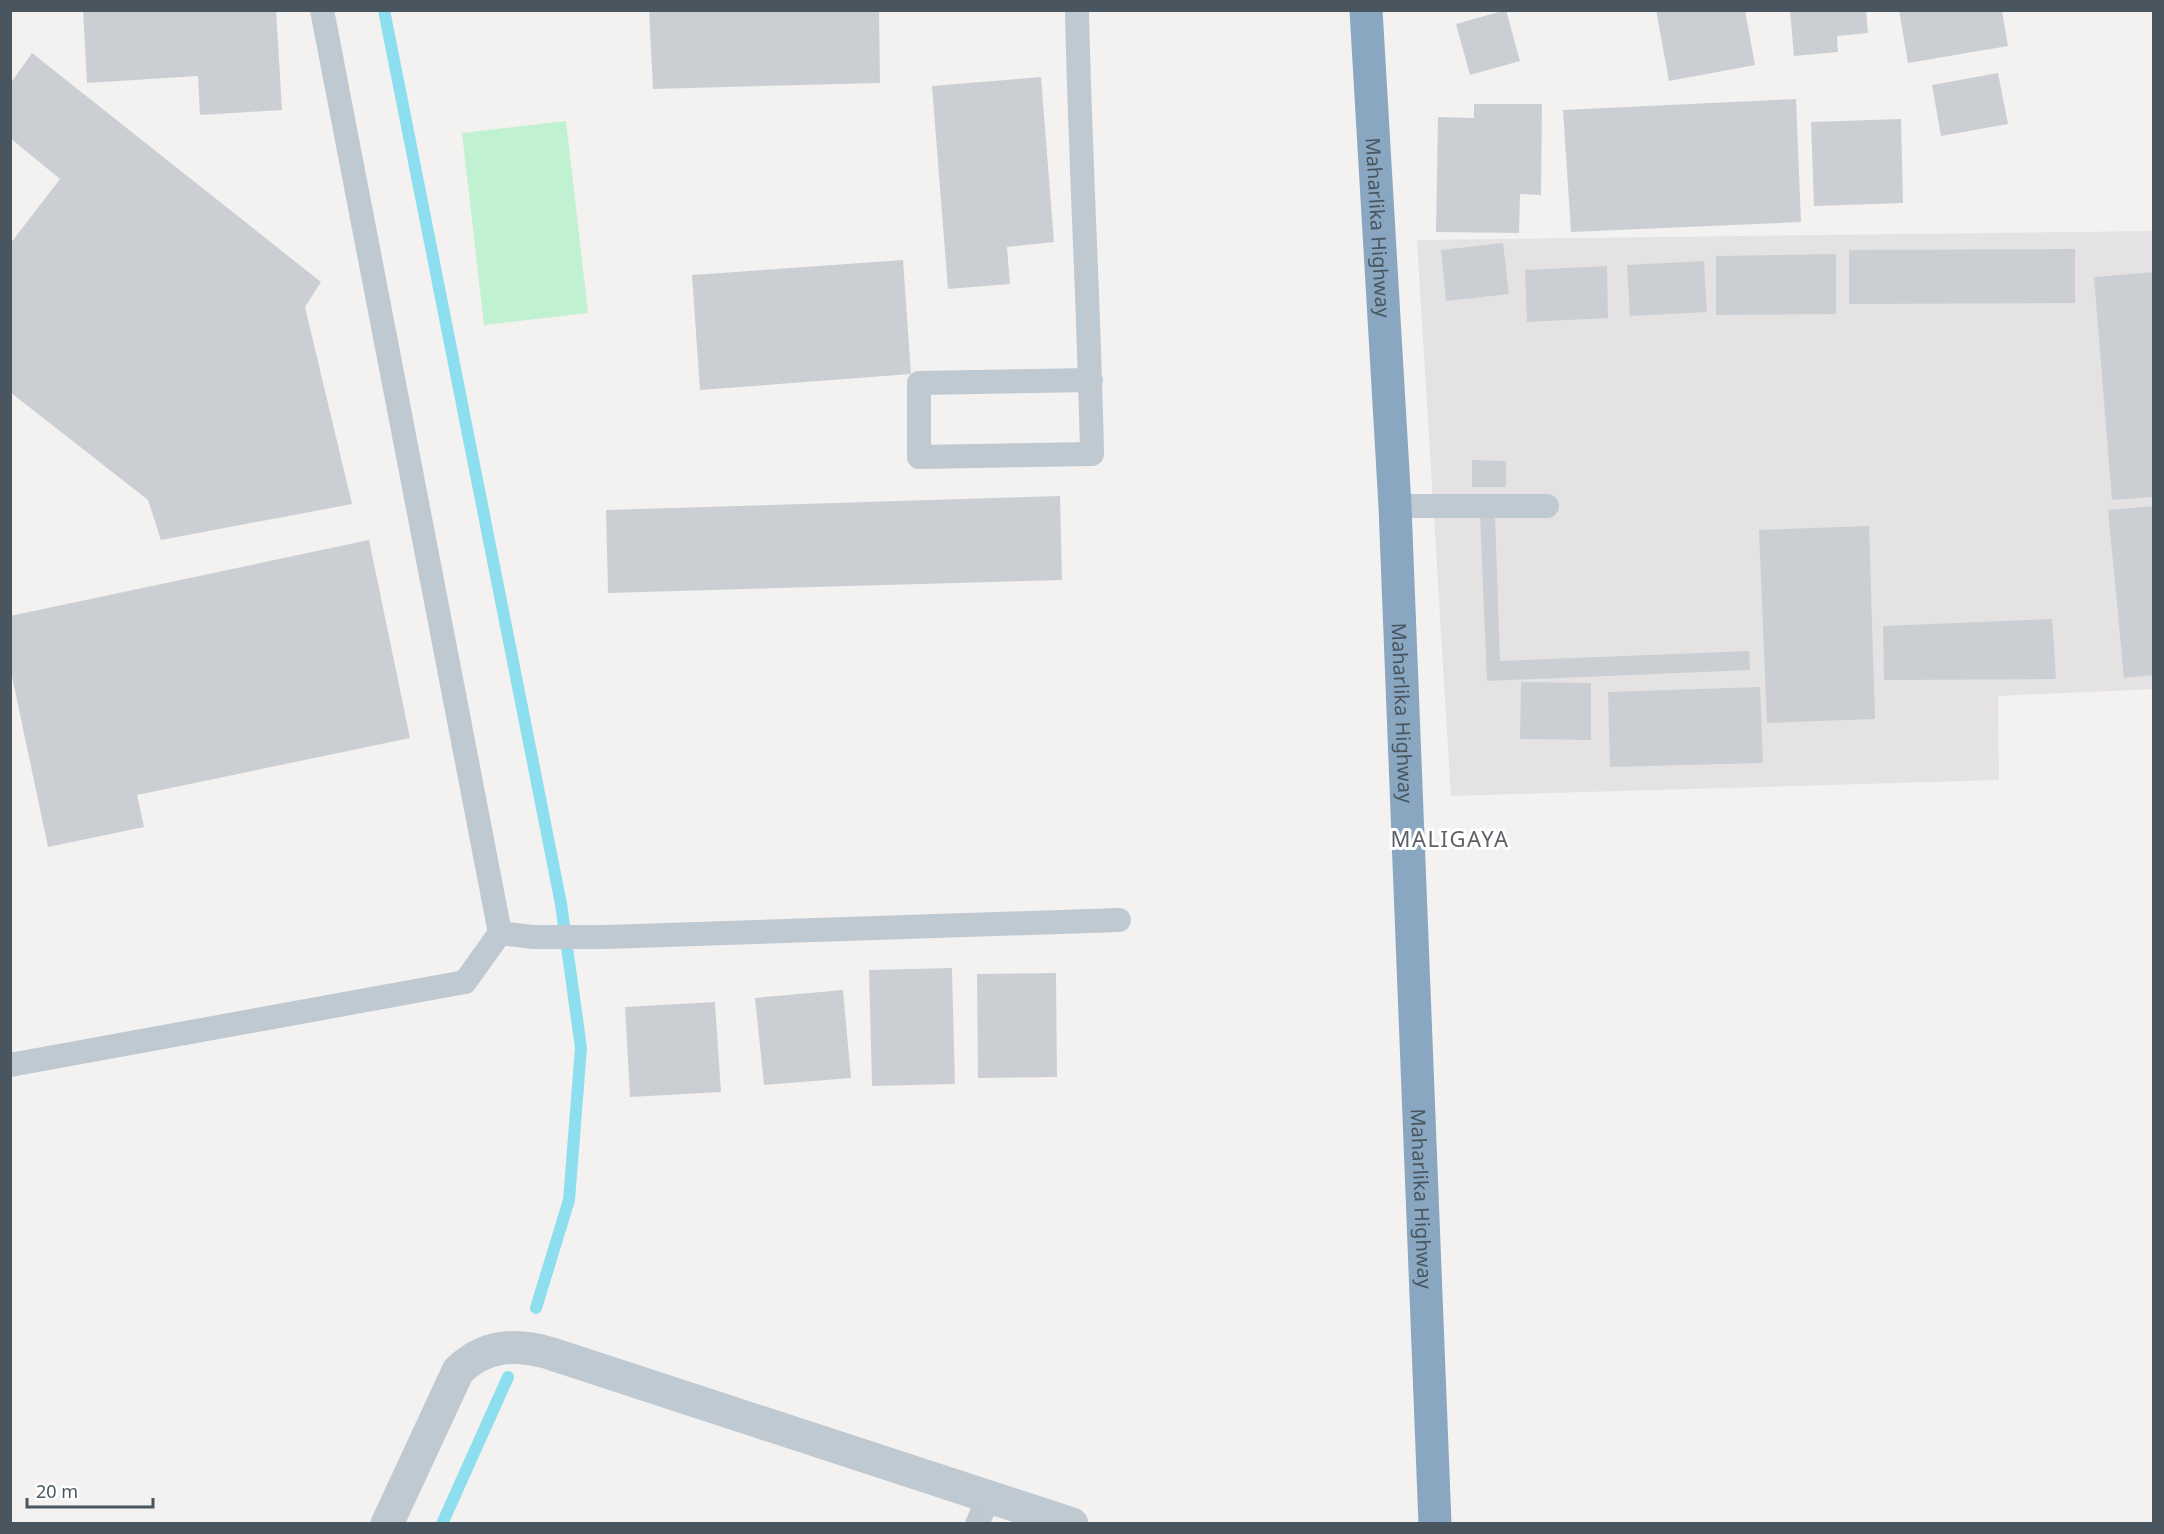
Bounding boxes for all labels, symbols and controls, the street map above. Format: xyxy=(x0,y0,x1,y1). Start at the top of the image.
street label: Maharlika Highway xyxy=(1360,137,1398,319)
street label: Maharlika Highway xyxy=(1386,622,1420,805)
district label: MALIGAYA xyxy=(1391,823,1509,853)
street label: Maharlika Highway xyxy=(1405,1108,1439,1290)
scale bar xyxy=(27,1471,153,1509)
text: 20 m xyxy=(36,1479,78,1503)

